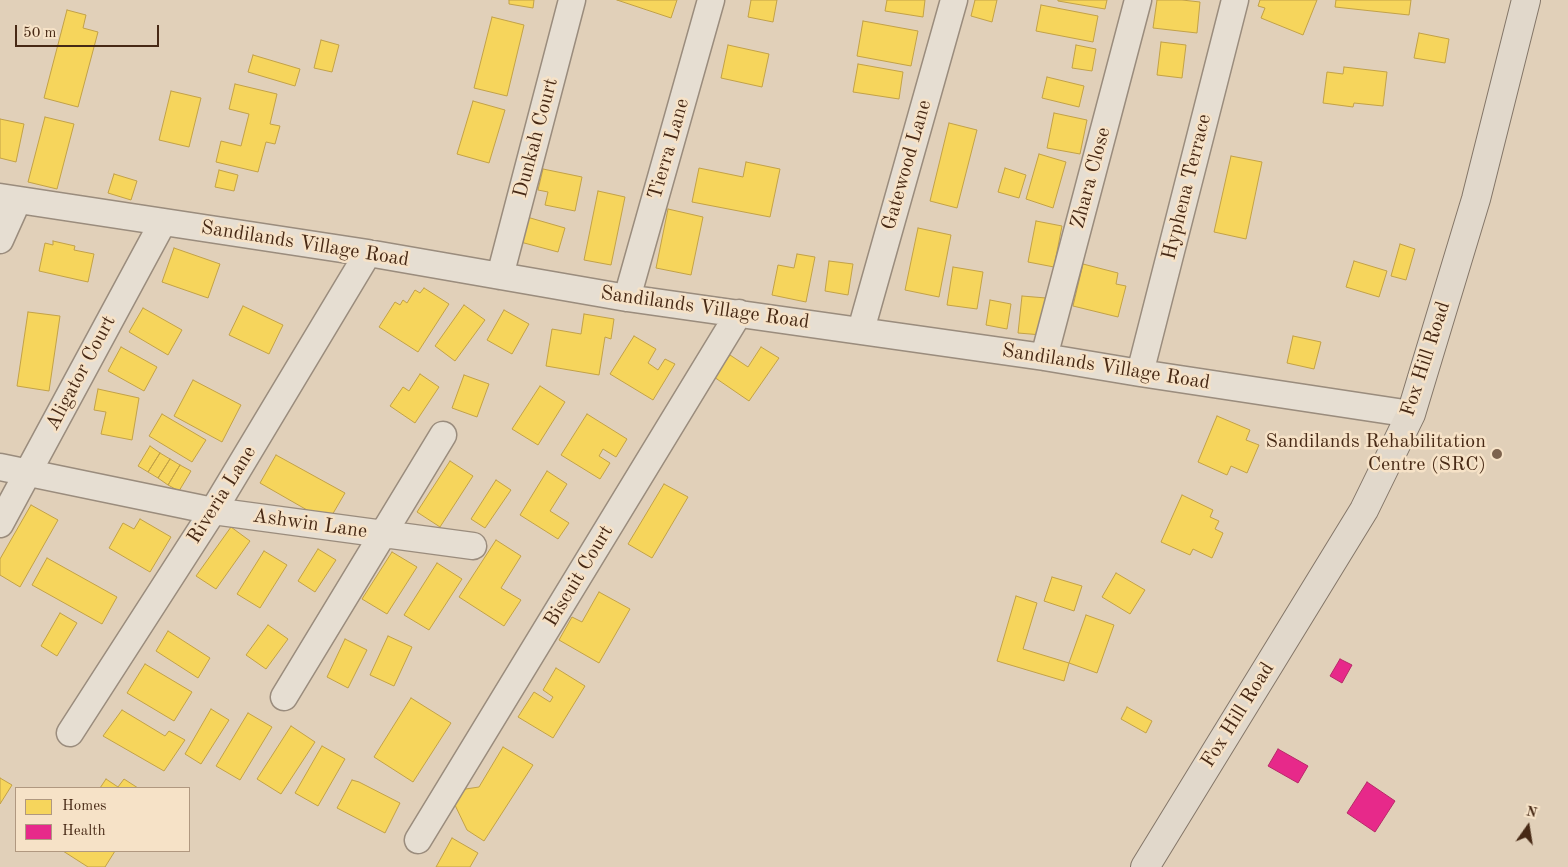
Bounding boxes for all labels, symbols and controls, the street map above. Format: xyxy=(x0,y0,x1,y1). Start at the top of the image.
scale bar xyxy=(18,15,161,47)
text: 50 m xyxy=(23,26,57,41)
street label: Dunkah Court xyxy=(508,75,564,201)
street label: Tierra Lane xyxy=(643,96,695,202)
street label: Gatewood Lane xyxy=(877,97,937,233)
street label: Hyphena Terrace xyxy=(1157,112,1217,262)
street label: Zhara Close xyxy=(1066,125,1116,231)
street label: Sandilands Village Road xyxy=(199,216,411,272)
street label: Sandilands Village Road xyxy=(599,281,811,335)
street label: Fox Hill Road xyxy=(1396,298,1456,420)
street label: Aligator Court xyxy=(41,311,121,435)
street label: Sandilands Village Road xyxy=(1000,339,1212,395)
place label: Sandilands Rehabilitation Centre (SRC) xyxy=(1266,430,1486,477)
street label: Riveria Lane xyxy=(182,442,262,548)
marker: Sandilands Rehabilitation Centre (SRC) xyxy=(1490,447,1504,461)
street label: Ashwin Lane xyxy=(251,504,369,544)
street label: Biscuit Court xyxy=(539,521,619,631)
street label: Fox Hill Road xyxy=(1196,658,1280,772)
legend xyxy=(15,787,190,852)
text: Homes xyxy=(62,799,107,814)
north arrow xyxy=(1503,802,1553,852)
text: N xyxy=(1525,804,1538,820)
text: Health xyxy=(62,824,106,839)

